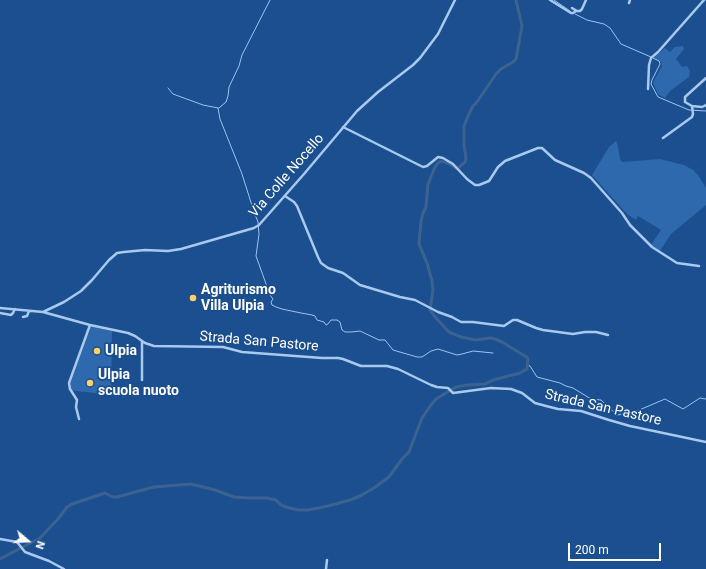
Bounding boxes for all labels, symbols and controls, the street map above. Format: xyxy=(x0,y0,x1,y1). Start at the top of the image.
street label: Via Colle Nocello xyxy=(246,131,328,221)
place label: Agriturismo Villa Ulpia xyxy=(201,282,276,314)
marker: Agriturismo Villa Ulpia xyxy=(188,293,198,303)
street label: Strada San Pastore xyxy=(199,328,319,356)
place label: Ulpia xyxy=(105,343,137,359)
marker: Ulpia xyxy=(92,346,102,356)
place label: Ulpia scuola nuoto xyxy=(98,367,179,400)
marker: Ulpia scuola nuoto xyxy=(85,378,95,388)
street label: Strada San Pastore xyxy=(543,386,663,430)
north arrow xyxy=(8,521,48,561)
scale bar xyxy=(570,535,663,561)
text: N xyxy=(32,539,47,551)
text: 200 m xyxy=(575,543,609,557)

